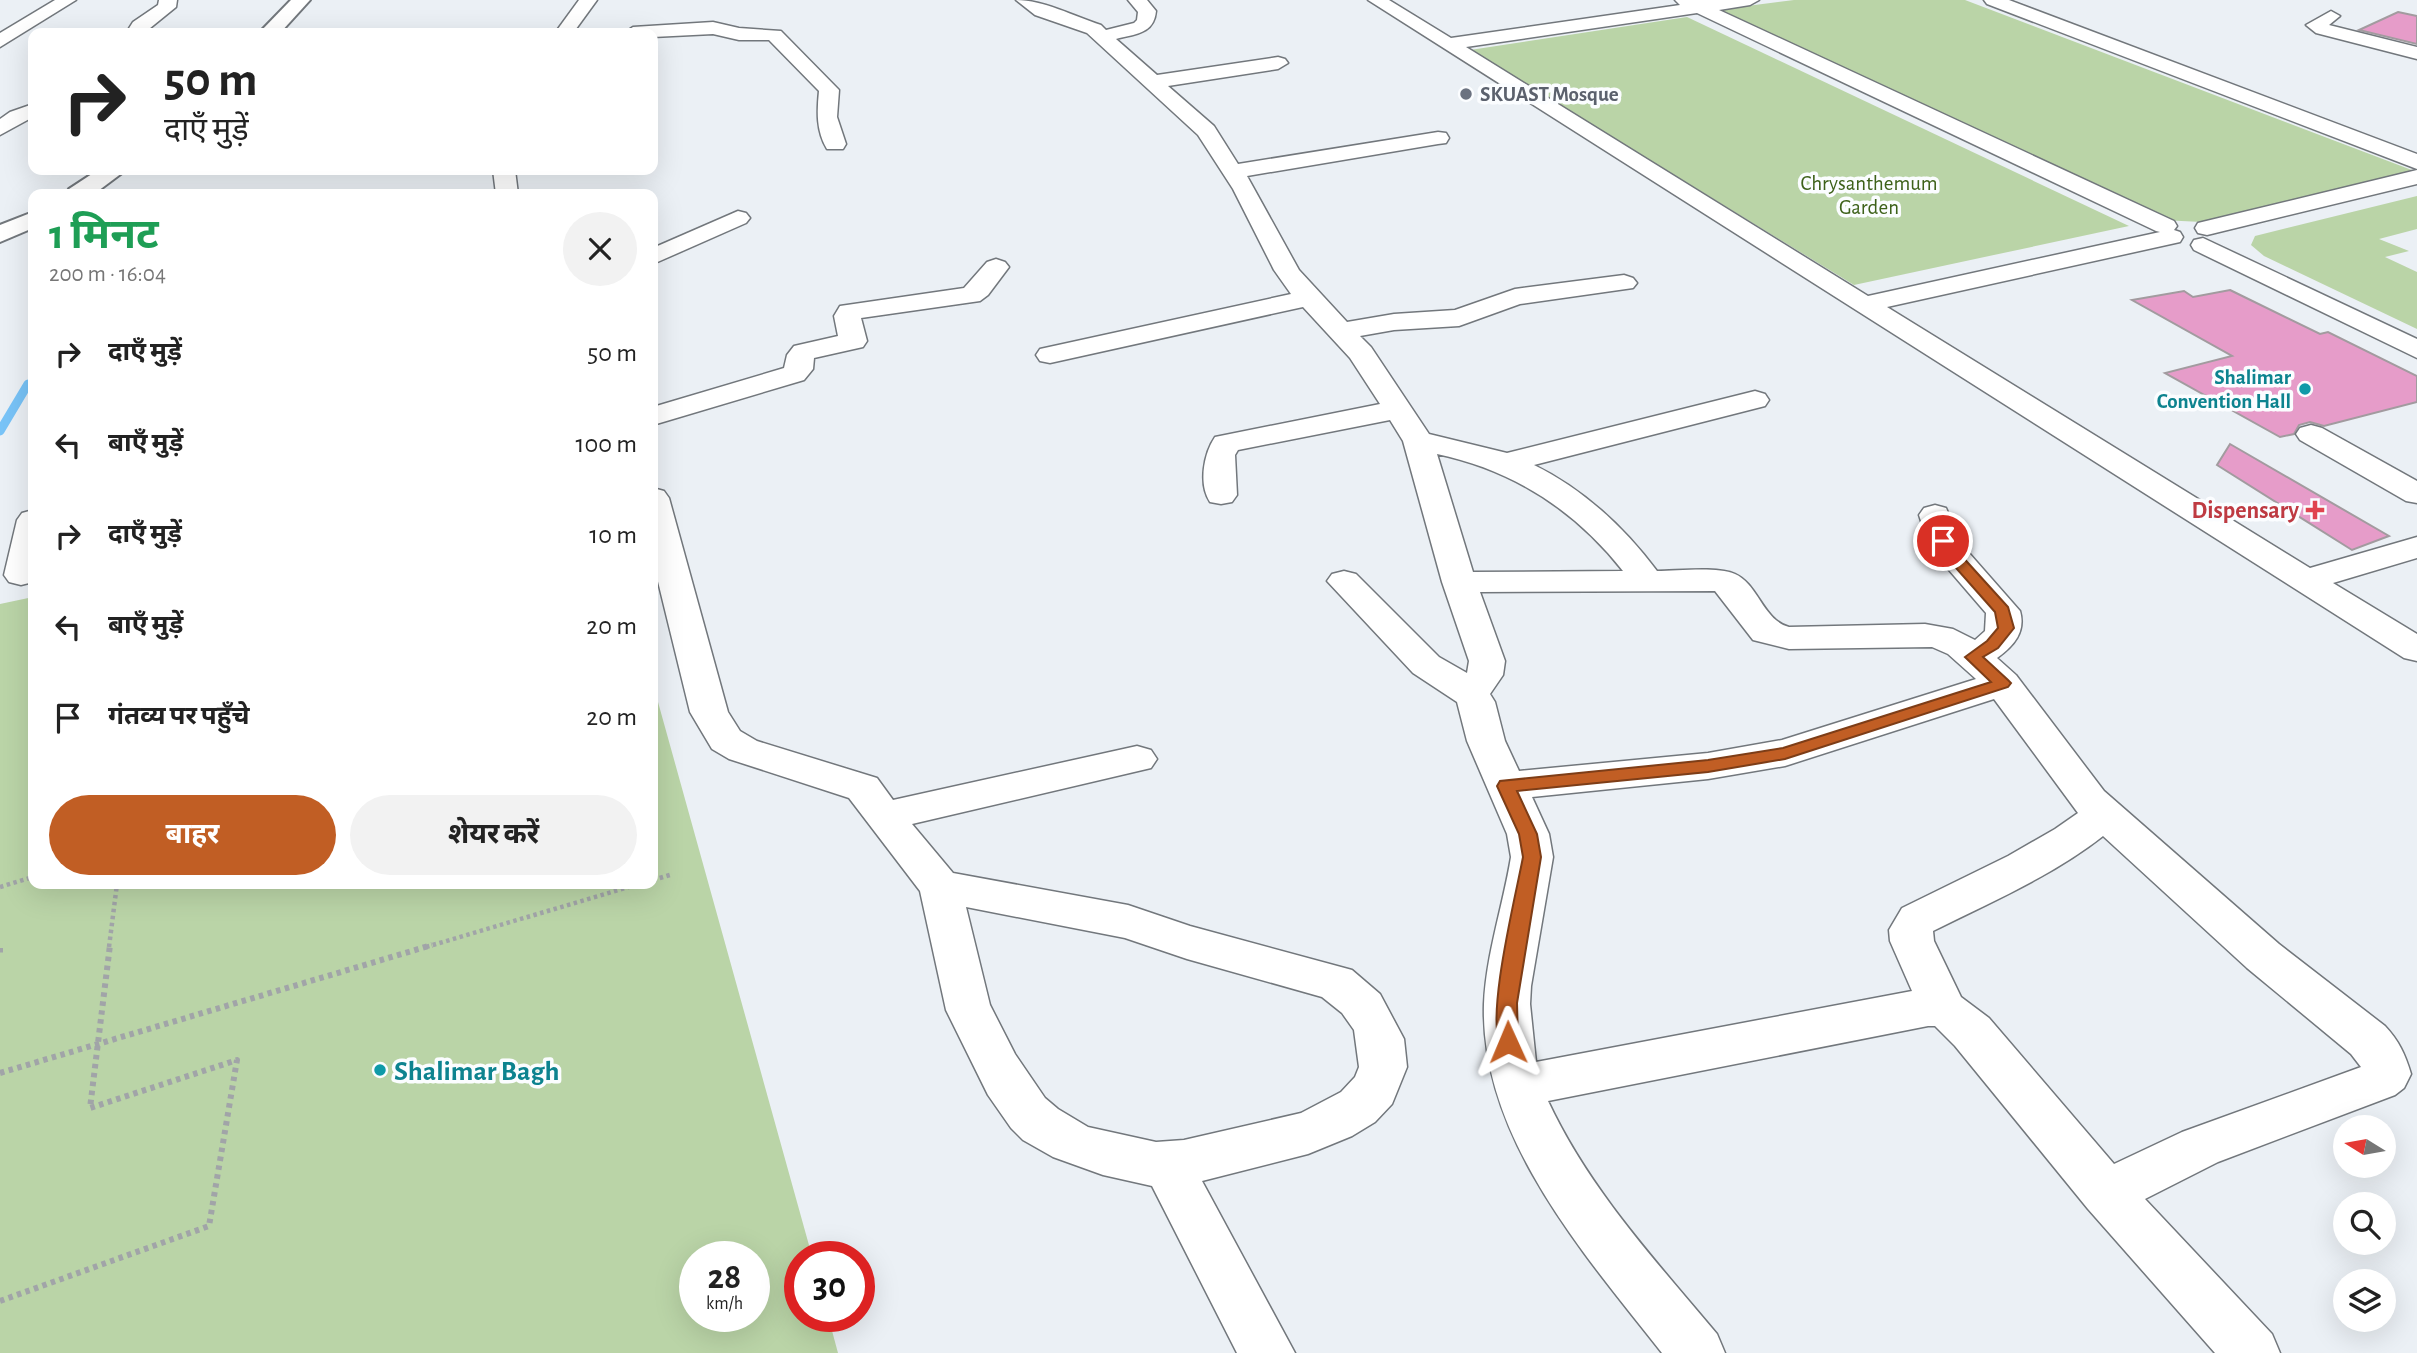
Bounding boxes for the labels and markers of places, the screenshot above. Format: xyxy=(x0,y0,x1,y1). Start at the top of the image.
place label: SKUAST Mosque xyxy=(1480,84,1619,105)
marker: SKUAST Mosque xyxy=(1458,86,1474,102)
place label: Shalimar Convention Hall xyxy=(2157,367,2292,412)
marker: Shalimar Convention Hall xyxy=(2297,381,2313,397)
place label: Dispensary xyxy=(2192,499,2299,523)
marker: Dispensary xyxy=(2305,500,2325,520)
pin xyxy=(1913,511,1973,571)
place label: Shalimar Bagh xyxy=(394,1058,559,1086)
marker: Shalimar Bagh xyxy=(372,1062,388,1078)

